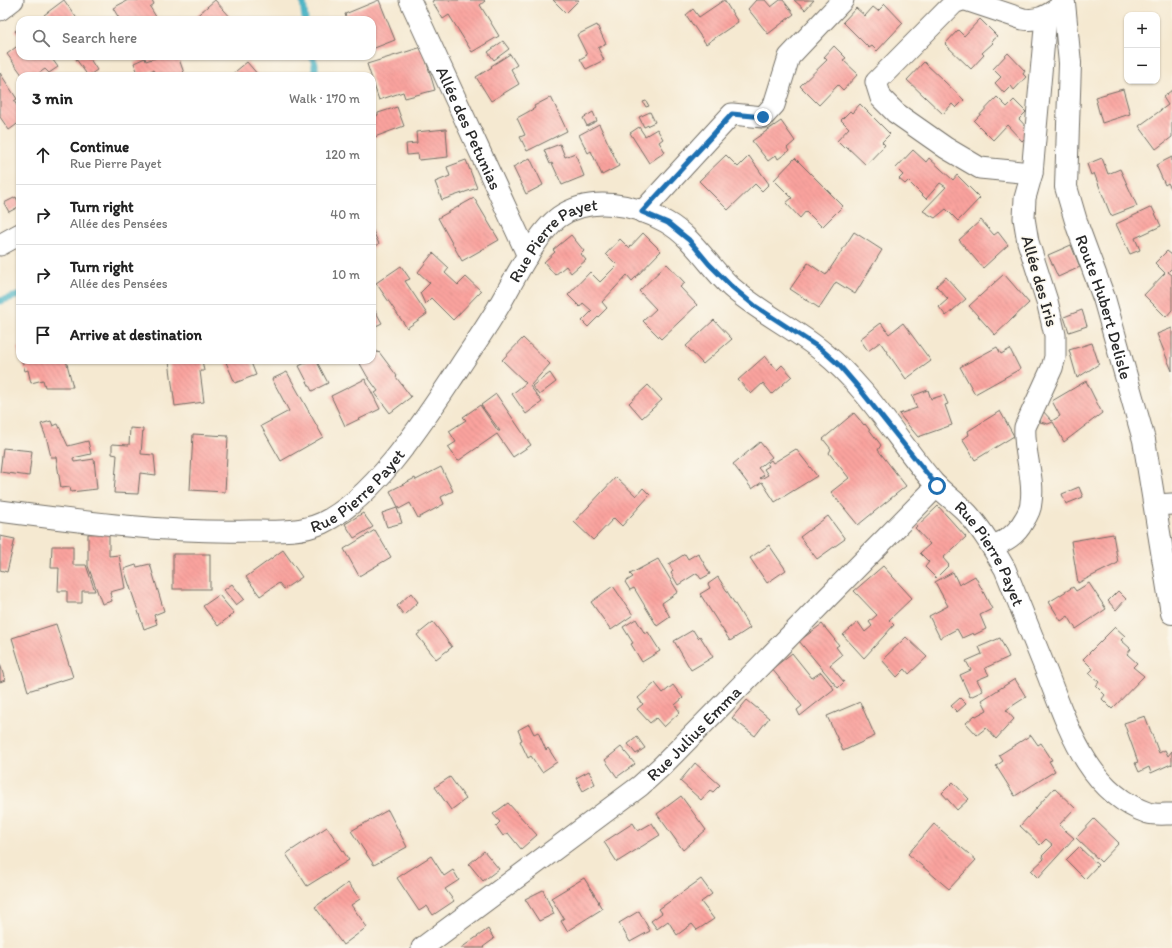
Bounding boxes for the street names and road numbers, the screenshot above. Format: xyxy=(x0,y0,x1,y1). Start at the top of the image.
street label: Allée des Petunias xyxy=(432,63,506,193)
street label: Rue Pierre Payet xyxy=(504,194,599,286)
street label: Route Hubert Delisle xyxy=(1071,232,1136,382)
street label: Allée des Iris xyxy=(1017,233,1063,329)
street label: Rue Pierre Payet xyxy=(307,445,409,537)
street label: Rue Pierre Payet xyxy=(951,496,1029,609)
street label: Rue Julius Emma xyxy=(643,681,745,785)

